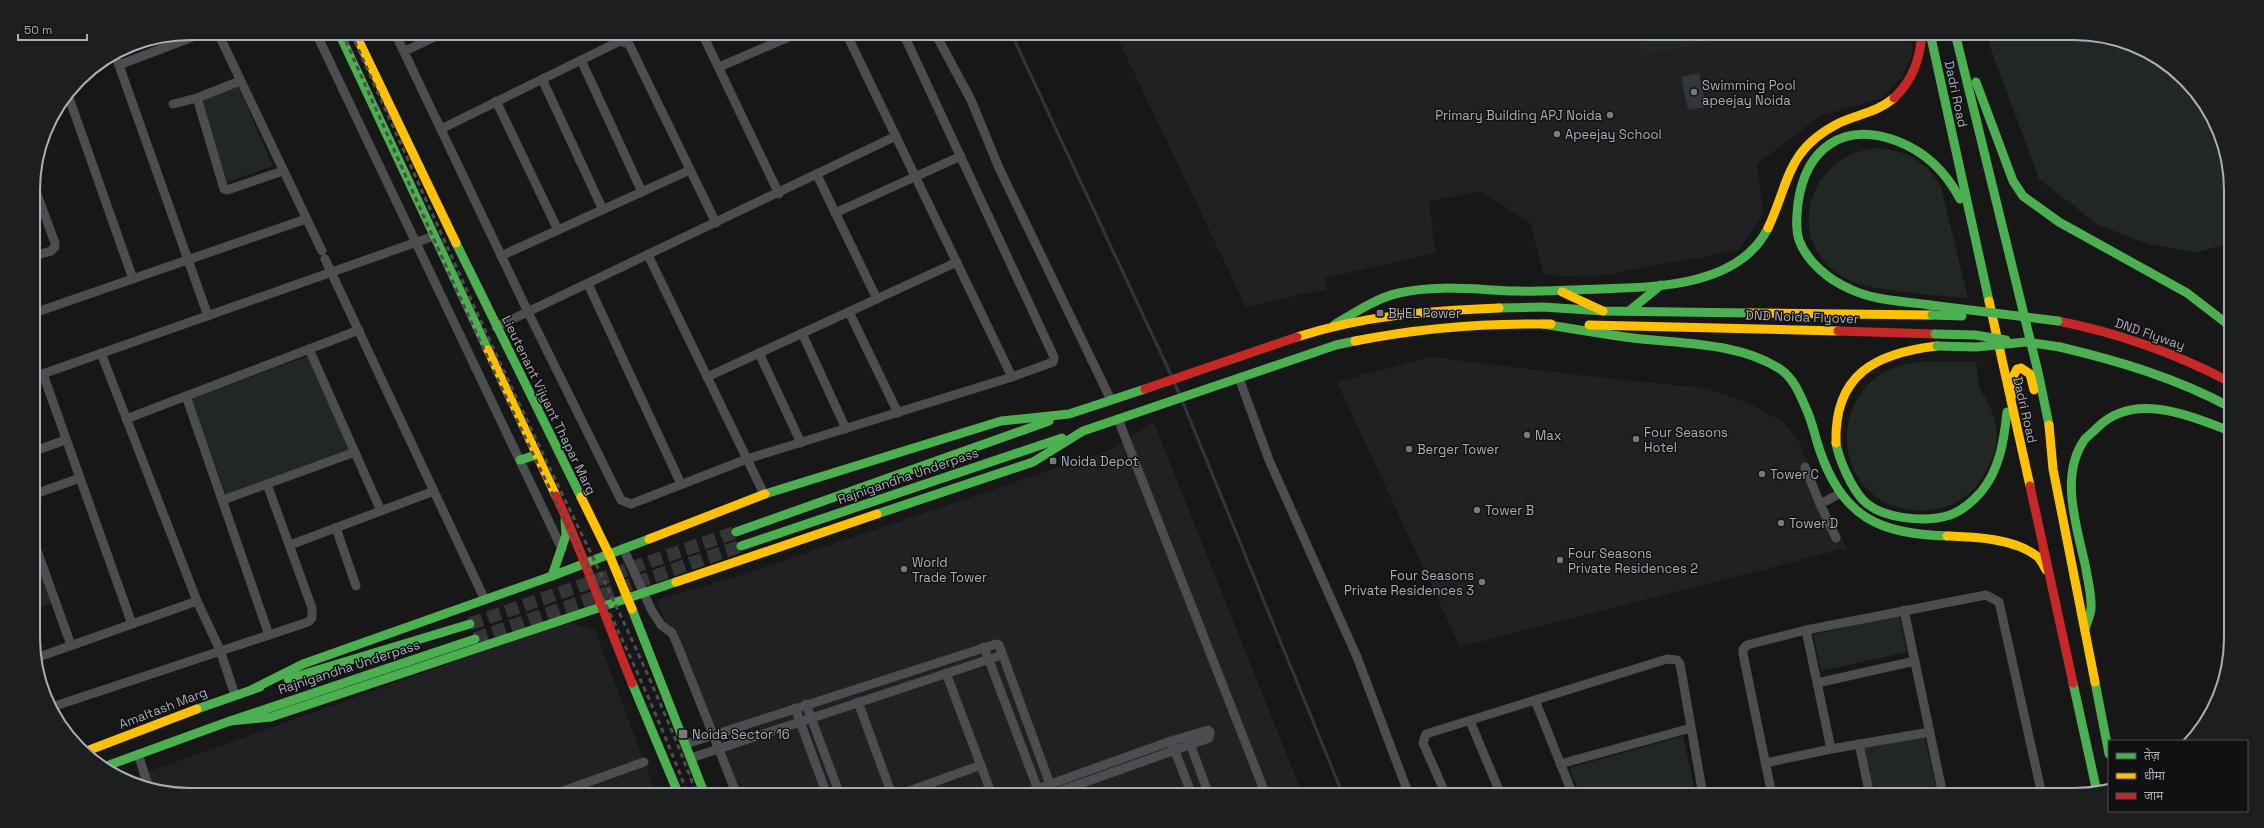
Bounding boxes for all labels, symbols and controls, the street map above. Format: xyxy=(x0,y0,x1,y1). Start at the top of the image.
scale bar xyxy=(18,16,87,42)
text: 50 m xyxy=(24,22,52,38)
street label: Dadri Road xyxy=(1941,59,1971,129)
place label: Swimming Pool apeejay Noida xyxy=(1702,77,1796,109)
marker: Swimming Pool apeejay Noida xyxy=(1689,87,1699,97)
place label: Primary Building APJ Noida xyxy=(1435,107,1603,124)
marker: Primary Building APJ Noida xyxy=(1605,110,1615,120)
place label: Apeejay School xyxy=(1565,126,1662,143)
marker: Apeejay School xyxy=(1552,129,1562,139)
place label: BHEL Power xyxy=(1388,305,1461,322)
street label: DND Noida Flyover xyxy=(1745,307,1859,327)
marker: BHEL Power xyxy=(1375,308,1385,318)
street label: Lieutenant Vijyant Thapar Marg xyxy=(498,313,600,497)
street label: DND Flyway xyxy=(2113,314,2187,354)
street label: Dadri Road xyxy=(2009,375,2041,445)
place label: Four Seasons Hotel xyxy=(1644,424,1728,456)
place label: Max xyxy=(1535,427,1562,444)
marker: Max xyxy=(1522,430,1532,440)
marker: Four Seasons Hotel xyxy=(1631,434,1641,444)
place label: Berger Tower xyxy=(1417,441,1499,458)
street label: Rajnigandha Underpass xyxy=(835,444,981,508)
marker: Berger Tower xyxy=(1404,444,1414,454)
place label: Noida Depot xyxy=(1061,453,1139,470)
marker: Noida Depot xyxy=(1048,456,1058,466)
place label: Tower C xyxy=(1770,466,1819,483)
marker: Tower C xyxy=(1757,469,1767,479)
place label: Tower B xyxy=(1485,502,1534,519)
marker: Tower B xyxy=(1472,505,1482,515)
place label: Tower D xyxy=(1789,515,1838,532)
marker: Tower D xyxy=(1776,518,1786,528)
place label: Four Seasons Private Residences 2 xyxy=(1568,545,1698,577)
place label: World Trade Tower xyxy=(912,554,987,586)
marker: Four Seasons Private Residences 2 xyxy=(1555,555,1565,565)
marker: World Trade Tower xyxy=(899,564,909,574)
place label: Four Seasons Private Residences 3 xyxy=(1344,567,1474,599)
marker: Four Seasons Private Residences 3 xyxy=(1477,577,1487,587)
street label: Rajnigandha Underpass xyxy=(276,636,422,698)
street label: Amaltash Marg xyxy=(116,683,210,733)
place label: Noida Sector 16 xyxy=(692,726,790,743)
marker: Noida Sector 16 xyxy=(677,728,689,740)
legend xyxy=(2108,740,2248,812)
text: तेज़ xyxy=(2144,748,2161,764)
text: धीमा xyxy=(2144,768,2166,784)
text: जाम xyxy=(2144,788,2164,804)

